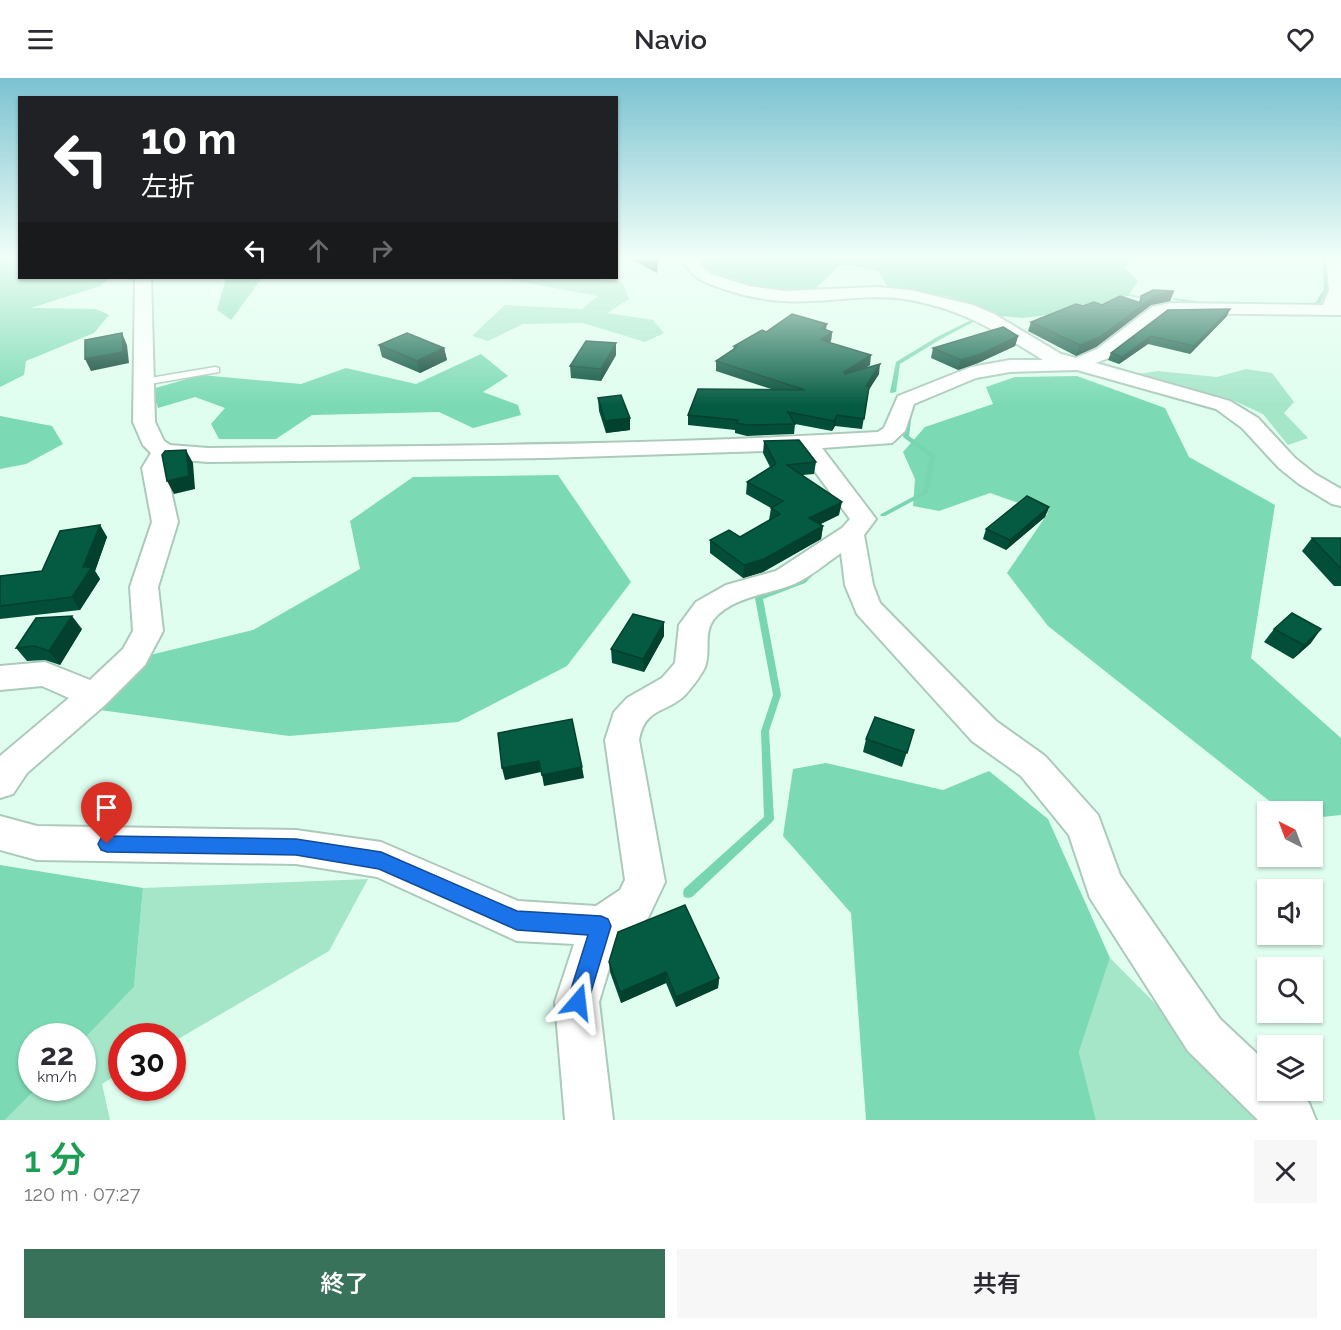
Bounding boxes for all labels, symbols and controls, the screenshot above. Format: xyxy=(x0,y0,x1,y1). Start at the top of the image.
icon: menu xyxy=(24,23,57,56)
icon: heart xyxy=(1284,23,1317,56)
text: Navio xyxy=(634,24,707,55)
text: 10 m xyxy=(141,115,237,164)
icon: left xyxy=(42,120,120,198)
text: 左折 xyxy=(141,171,195,202)
icon: left xyxy=(239,234,272,267)
icon: ahead xyxy=(302,234,335,267)
icon: right xyxy=(365,234,398,267)
pin xyxy=(81,782,132,844)
icon: arrive xyxy=(90,791,123,824)
north arrow xyxy=(1257,801,1323,867)
map controls xyxy=(1257,801,1323,1101)
button: sound xyxy=(1257,879,1323,945)
button: search xyxy=(1257,957,1323,1023)
position arrow xyxy=(546,970,610,1034)
speed limit sign: 30 xyxy=(108,1023,186,1101)
button: layers xyxy=(1257,1035,1323,1101)
text: 22 xyxy=(40,1037,74,1072)
text: km/h xyxy=(37,1068,77,1086)
text: 1 分 xyxy=(24,1138,86,1180)
button: close xyxy=(1254,1140,1317,1203)
text: 120 m · 07:27 xyxy=(24,1182,140,1206)
button: 終了 xyxy=(24,1249,665,1318)
button: 共有 xyxy=(677,1249,1317,1318)

